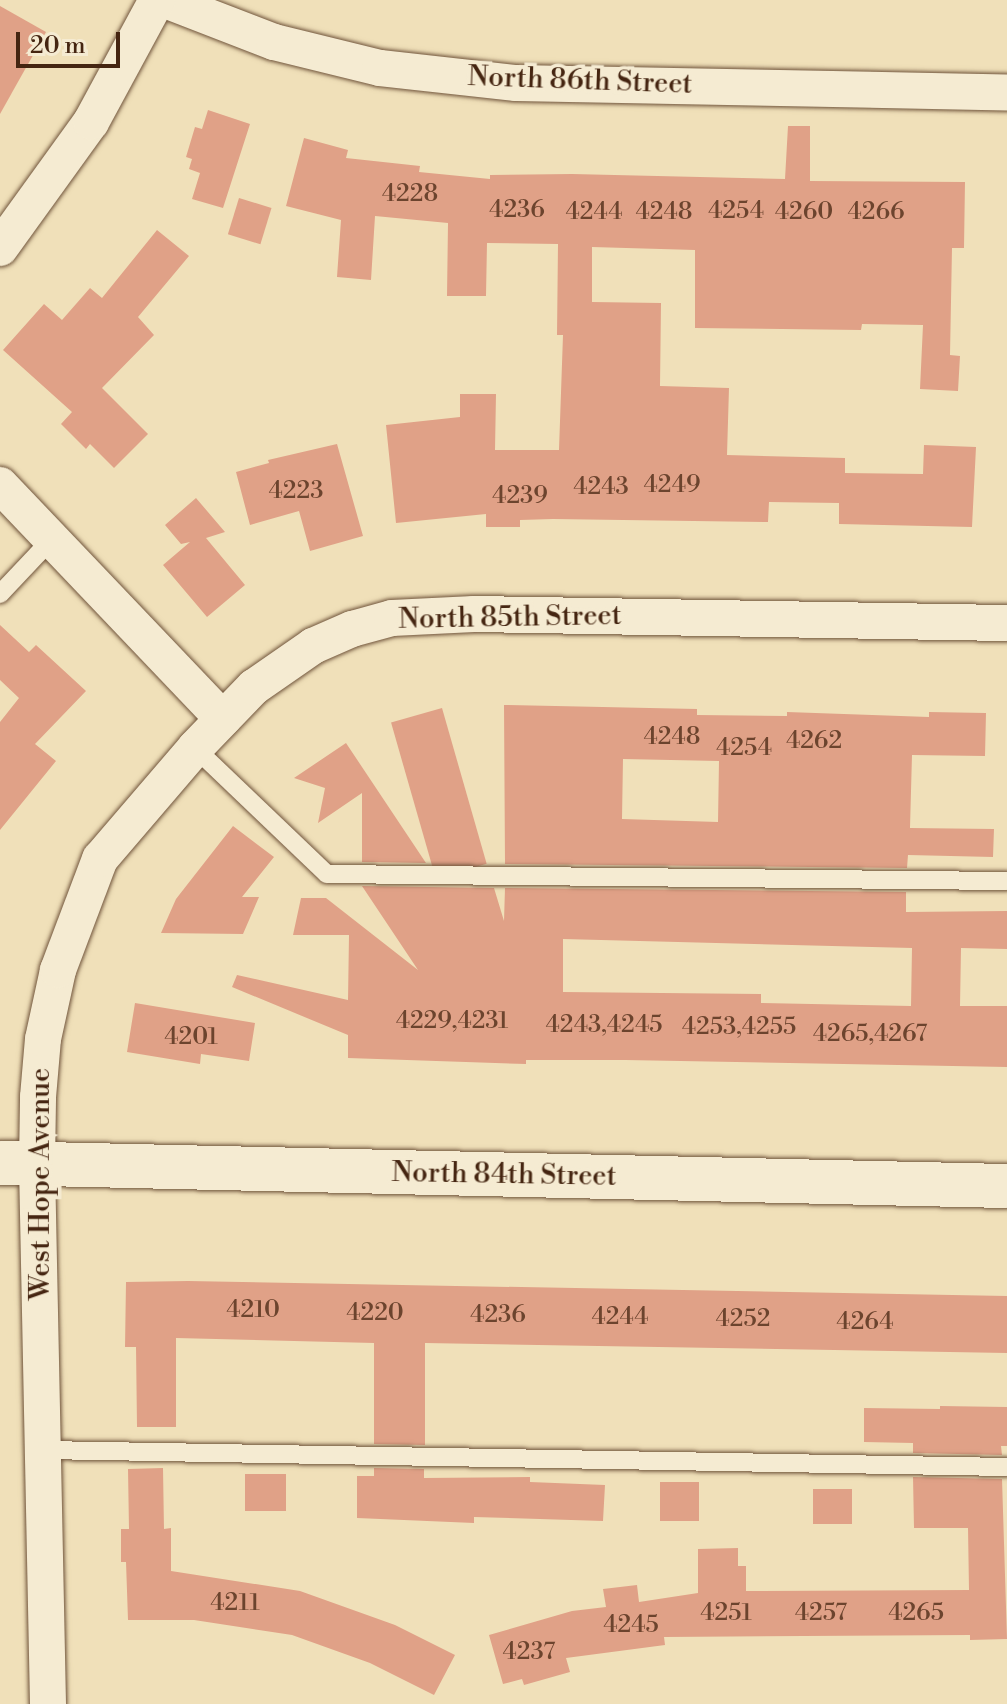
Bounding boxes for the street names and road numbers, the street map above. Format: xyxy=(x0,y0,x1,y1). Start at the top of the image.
street label: North 86th Street xyxy=(467,60,693,102)
street label: North 85th Street xyxy=(398,599,622,637)
street label: West Hope Avenue xyxy=(24,1068,58,1300)
street label: North 84th Street xyxy=(391,1156,617,1194)

